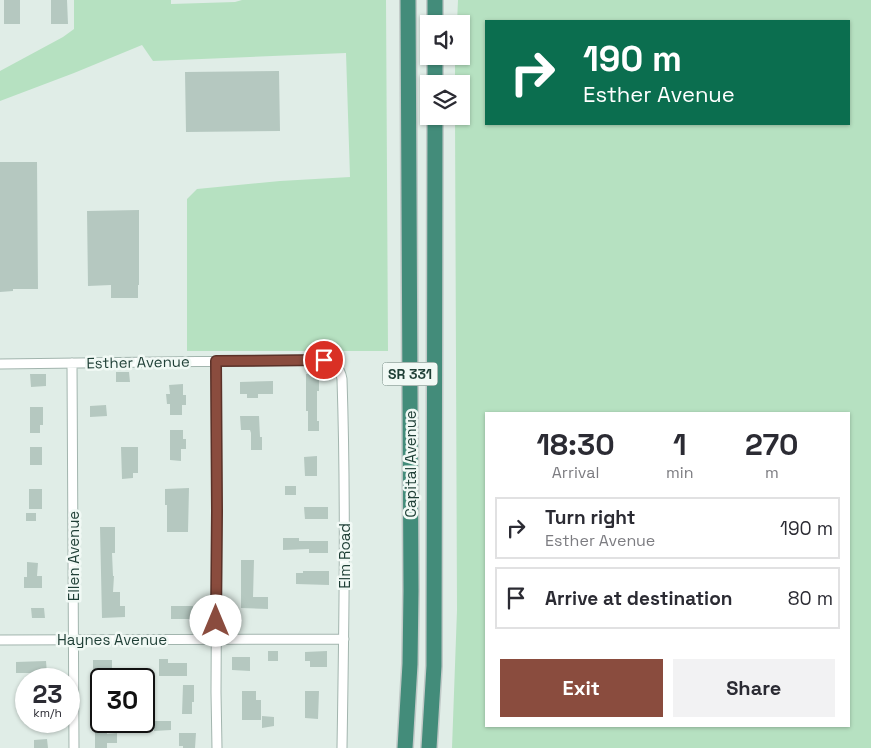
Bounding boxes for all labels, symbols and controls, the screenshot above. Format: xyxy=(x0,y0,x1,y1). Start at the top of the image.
map controls xyxy=(420,15,470,125)
button: sound xyxy=(420,15,470,65)
text: 190 m xyxy=(583,37,682,81)
icon: right xyxy=(500,40,565,105)
button: layers xyxy=(420,75,470,125)
text: Esther Avenue xyxy=(583,80,735,108)
pin xyxy=(303,339,345,381)
icon: arrive xyxy=(310,346,338,374)
street label: Esther Avenue xyxy=(86,352,190,372)
road number: SR 331 xyxy=(382,362,438,386)
street label: Capital Avenue xyxy=(401,410,420,518)
text: 18:30 xyxy=(536,425,615,464)
text: 1 xyxy=(673,425,687,464)
text: 270 xyxy=(745,425,799,464)
text: Arrival xyxy=(552,462,599,483)
text: min xyxy=(666,462,694,483)
text: m xyxy=(765,462,779,483)
text: Turn right xyxy=(545,505,635,530)
street label: Ellen Avenue xyxy=(64,511,83,601)
icon: right xyxy=(502,514,530,542)
text: 190 m xyxy=(780,516,833,541)
street label: Elm Road xyxy=(335,523,354,589)
text: Esther Avenue xyxy=(545,530,655,551)
icon: arrive xyxy=(502,584,530,612)
text: Arrive at destination xyxy=(545,586,733,611)
text: 80 m xyxy=(788,586,833,611)
position arrow xyxy=(189,594,241,646)
street label: Haynes Avenue xyxy=(57,630,167,649)
button: Exit xyxy=(500,659,663,717)
button: Share xyxy=(673,659,835,717)
speed limit sign: 30 xyxy=(90,668,155,733)
text: 23 xyxy=(32,678,63,710)
text: km/h xyxy=(33,705,62,721)

